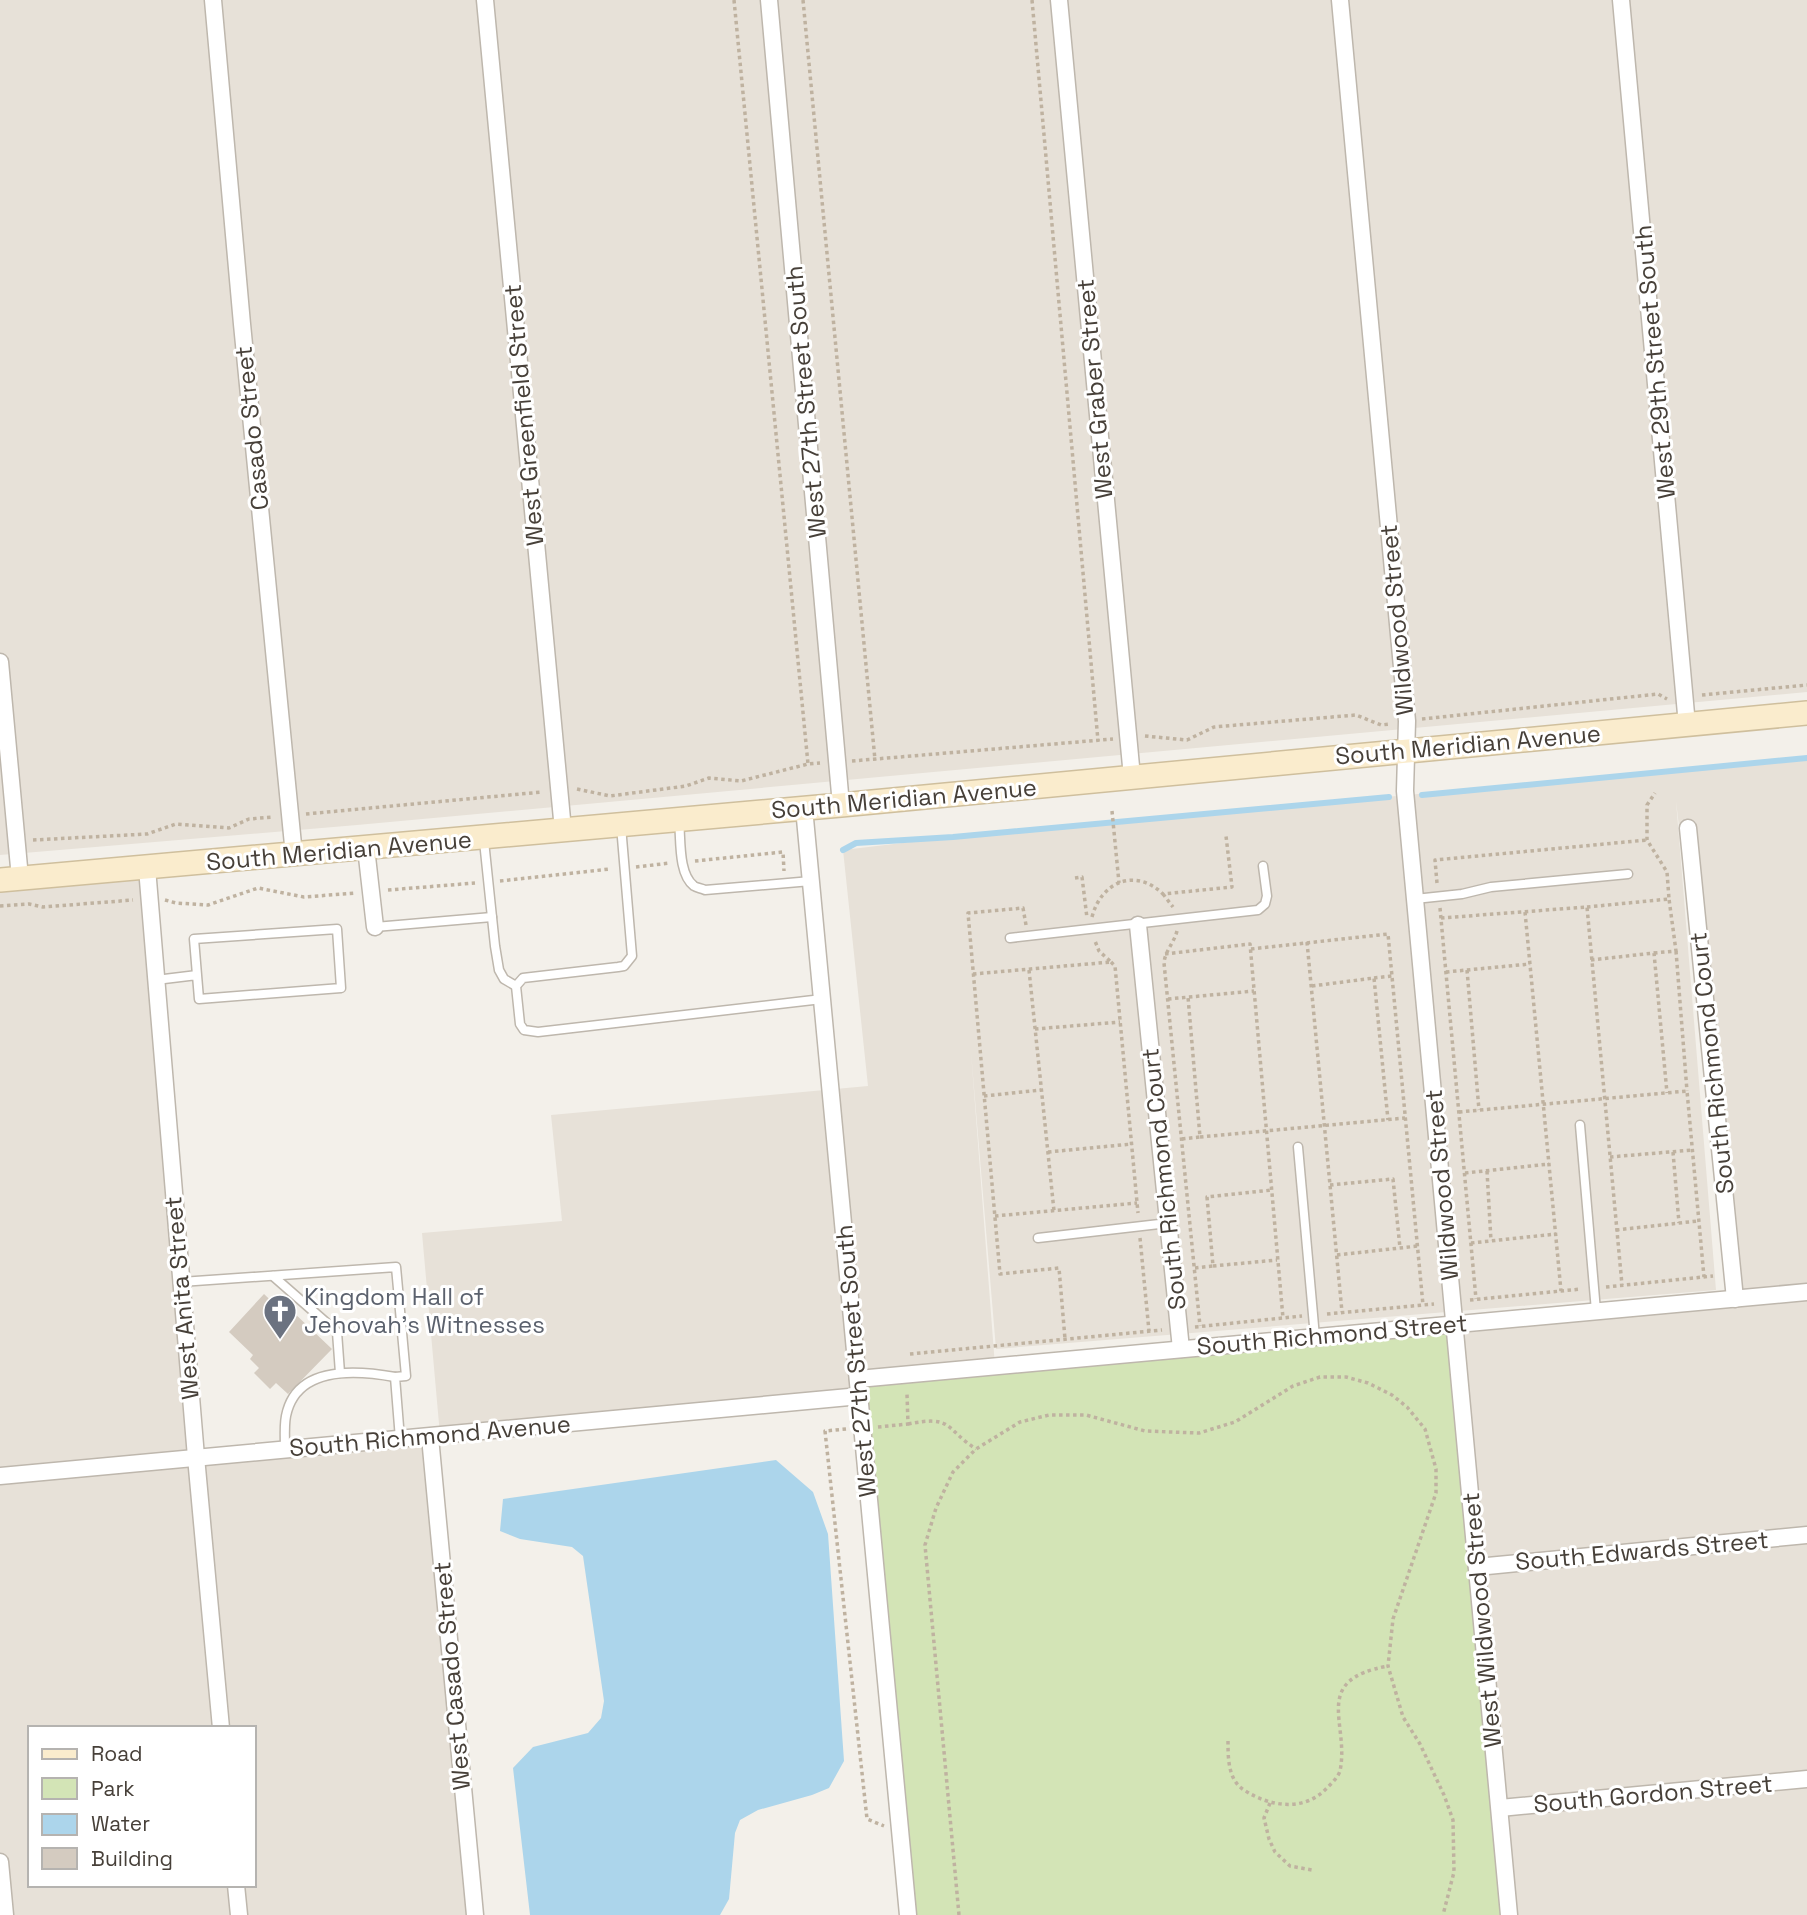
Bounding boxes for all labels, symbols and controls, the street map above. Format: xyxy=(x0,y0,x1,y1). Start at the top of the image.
street label: West 29th Street South xyxy=(1627,224,1682,500)
street label: West 27th Street South xyxy=(778,264,833,540)
street label: West Graber Street xyxy=(1069,278,1120,500)
street label: West Greenfield Street xyxy=(497,283,550,547)
street label: Casado Street xyxy=(227,344,276,512)
street label: Wildwood Street xyxy=(1373,523,1420,717)
street label: South Meridian Avenue xyxy=(1334,717,1602,772)
street label: South Meridian Avenue xyxy=(770,771,1038,826)
street label: South Meridian Avenue xyxy=(205,823,473,878)
street label: South Richmond Court xyxy=(1682,931,1741,1195)
street label: South Richmond Court xyxy=(1134,1047,1193,1311)
street label: Wildwood Street xyxy=(1418,1088,1465,1282)
street label: West Anita Street xyxy=(157,1195,206,1401)
street label: West 27th Street South xyxy=(828,1223,883,1499)
place label: Kingdom Hall of Jehovah's Witnesses xyxy=(304,1281,545,1340)
church icon: Kingdom Hall of Jehovah's Witnesses xyxy=(261,1292,299,1341)
street label: South Richmond Street xyxy=(1195,1307,1468,1362)
street label: South Richmond Avenue xyxy=(288,1408,572,1463)
street label: West Wildwood Street xyxy=(1455,1491,1508,1749)
street label: South Edwards Street xyxy=(1514,1524,1770,1577)
street label: West Casado Street xyxy=(426,1560,477,1792)
legend xyxy=(28,1726,256,1887)
text: Road xyxy=(91,1740,143,1767)
street label: South Gordon Street xyxy=(1532,1768,1774,1819)
text: Park xyxy=(91,1775,135,1802)
text: Water xyxy=(91,1810,150,1837)
text: Building xyxy=(91,1845,173,1872)

